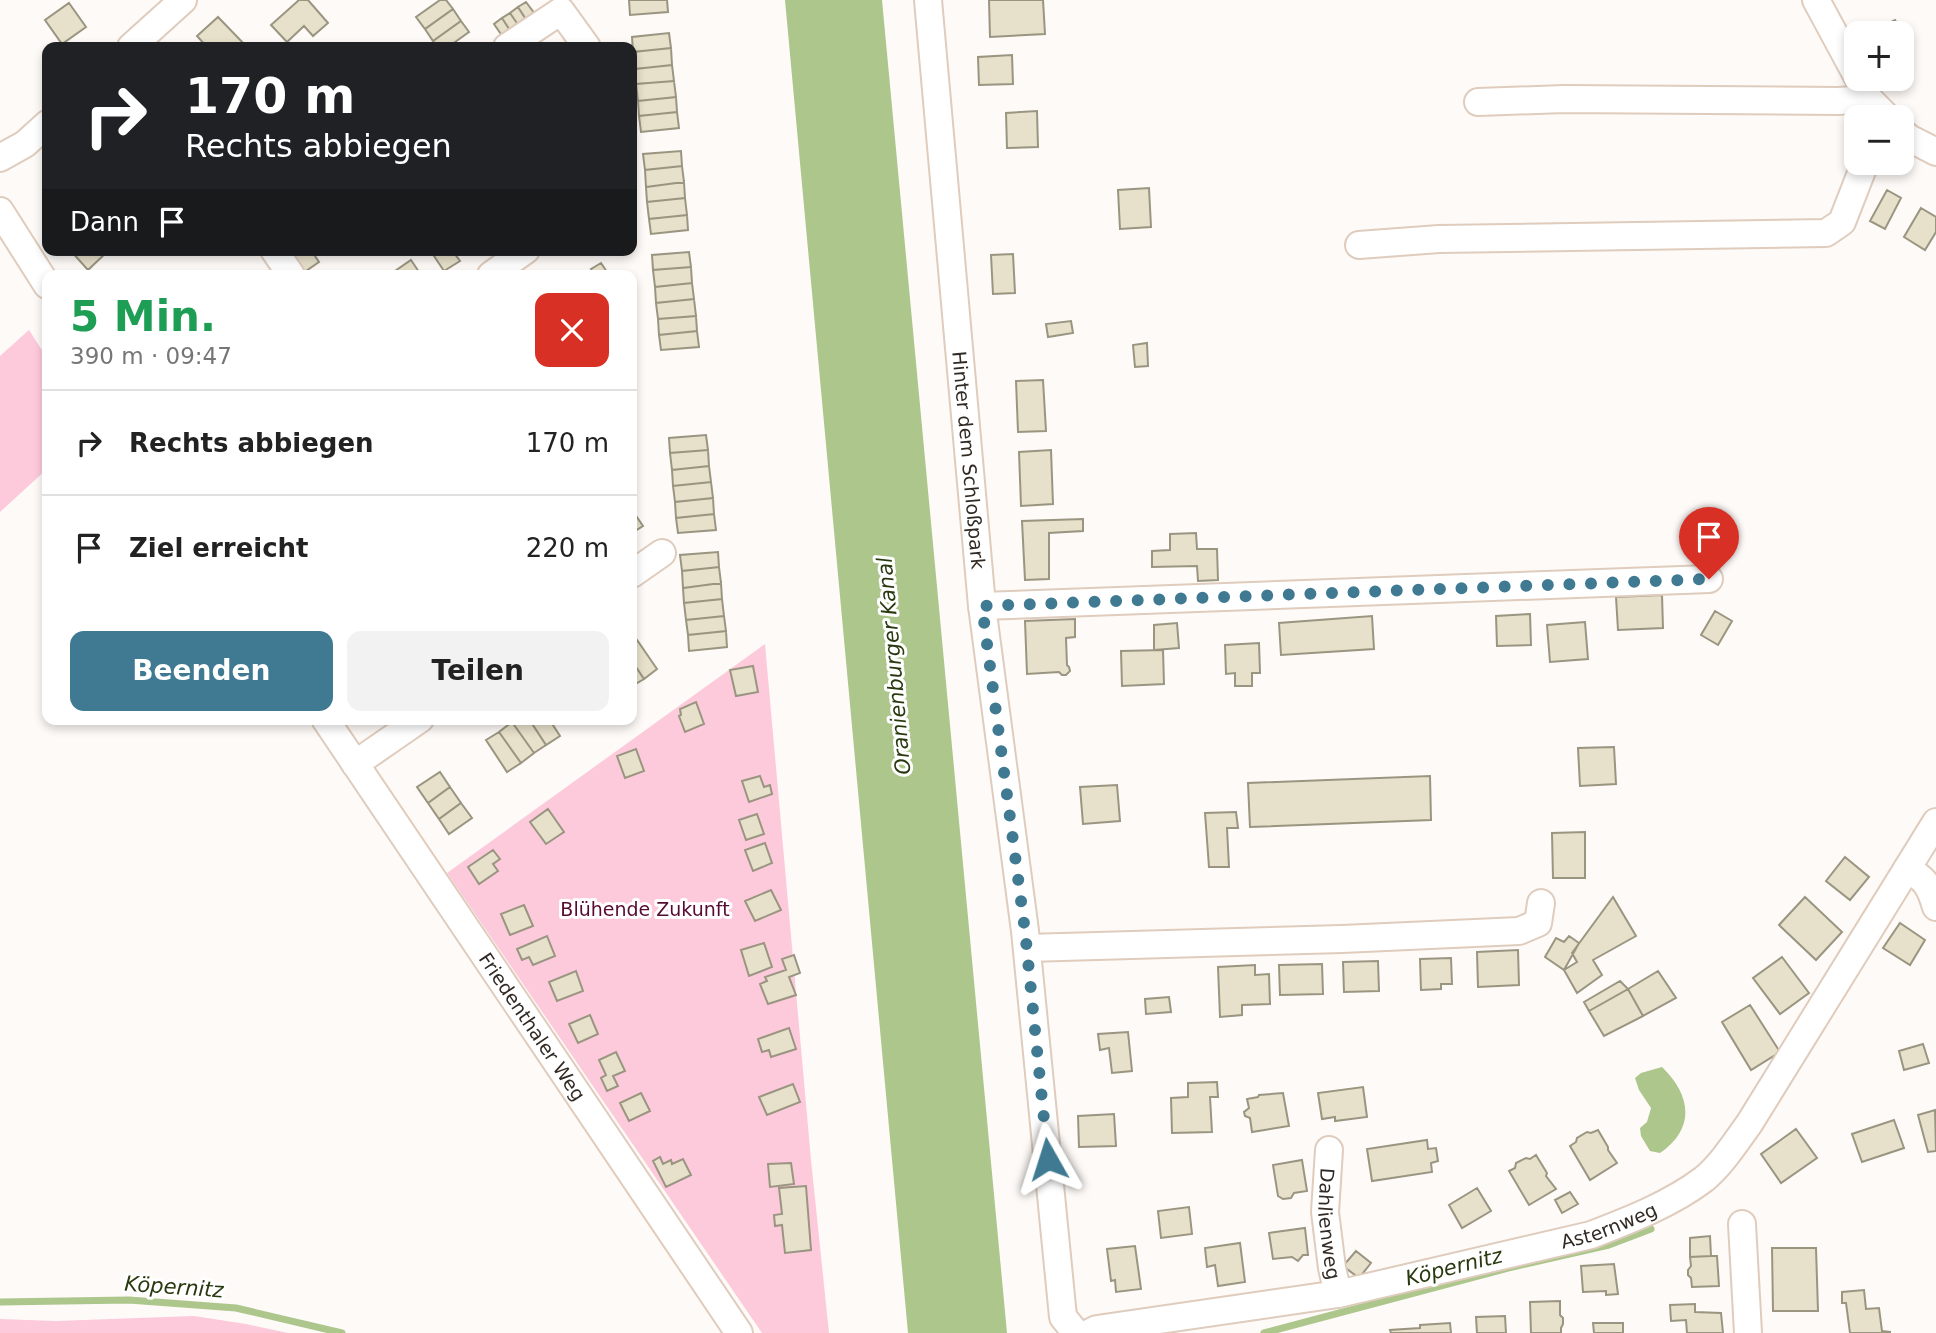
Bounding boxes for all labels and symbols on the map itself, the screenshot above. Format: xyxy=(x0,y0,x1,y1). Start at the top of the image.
street label: Hinter dem Schloßpark xyxy=(948,350,990,570)
pin xyxy=(1679,507,1739,579)
water label: Oranienburger Kanal xyxy=(873,556,915,776)
park label: Blühende Zukunft xyxy=(560,898,730,920)
street label: Friedenthaler Weg xyxy=(475,948,590,1105)
position arrow xyxy=(1011,1122,1085,1196)
street label: Dahlienweg xyxy=(1314,1167,1345,1282)
street label: Asternweg xyxy=(1559,1198,1660,1253)
water label: Köpernitz xyxy=(1403,1243,1506,1291)
water label: Köpernitz xyxy=(124,1272,225,1302)

